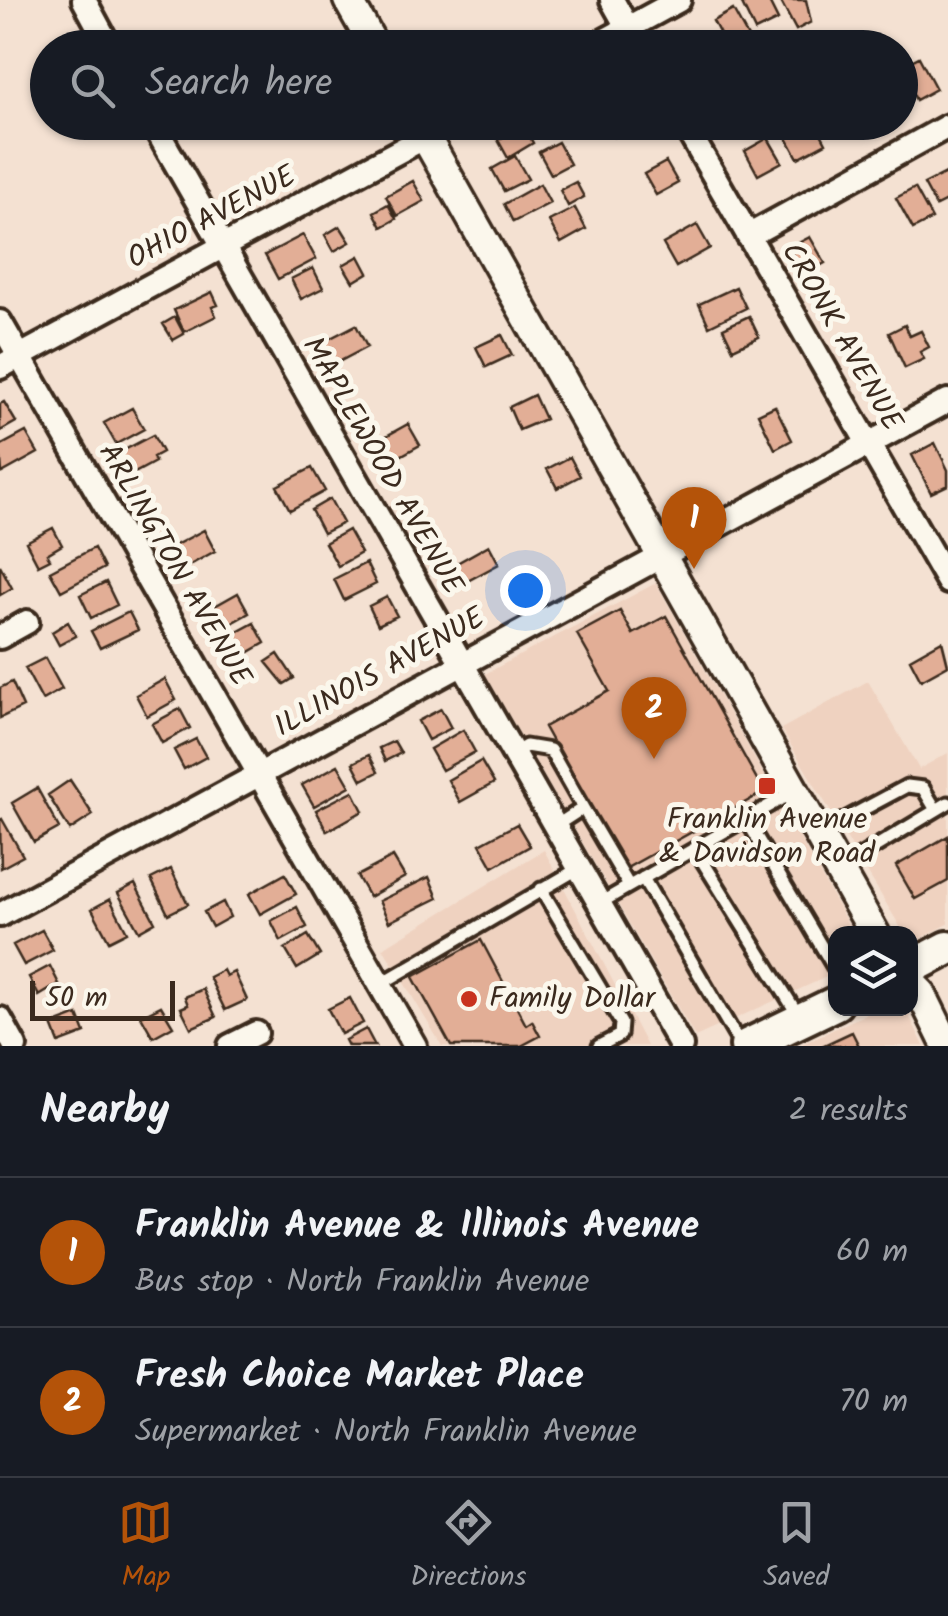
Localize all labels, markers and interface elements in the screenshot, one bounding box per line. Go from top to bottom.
search box [30,30,918,140]
text: Search here [145,55,332,115]
icon: search [65,58,120,113]
street label: OHIO AVENUE [119,153,307,283]
street label: CRONK AVENUE [767,233,915,442]
street label: MAPLEWOOD AVENUE [288,328,476,605]
street label: ARLINGTON AVENUE [85,434,264,697]
pin: 1 [662,486,726,569]
your location [500,565,551,616]
street label: ILLINOIS AVENUE [266,594,496,751]
pin: 2 [622,676,686,759]
marker: Franklin Avenue & Davidson Road [756,775,778,797]
place label: Franklin Avenue & Davidson Road [659,796,876,878]
map controls [828,926,918,1016]
button: layers [828,926,918,1016]
place label: Family Dollar [489,975,657,1023]
scale bar [30,976,175,1020]
text: 50 m [45,976,108,1021]
marker: Family Dollar [458,988,480,1010]
text: Nearby [40,1078,169,1145]
text: 2 results [789,1086,908,1137]
text: Franklin Avenue & Illinois Avenue [135,1197,699,1257]
text: 1 [68,1227,77,1278]
text: 60 m [836,1227,908,1278]
text: Bus stop · North Franklin Avenue [135,1257,589,1308]
text: Fresh Choice Market Place [135,1347,584,1407]
text: 2 [63,1377,82,1428]
text: 70 m [839,1377,908,1428]
text: Supermarket · North Franklin Avenue [135,1407,637,1458]
tab: Map [118,1495,173,1600]
tab: Directions [410,1495,526,1600]
tab: Saved [763,1495,830,1600]

